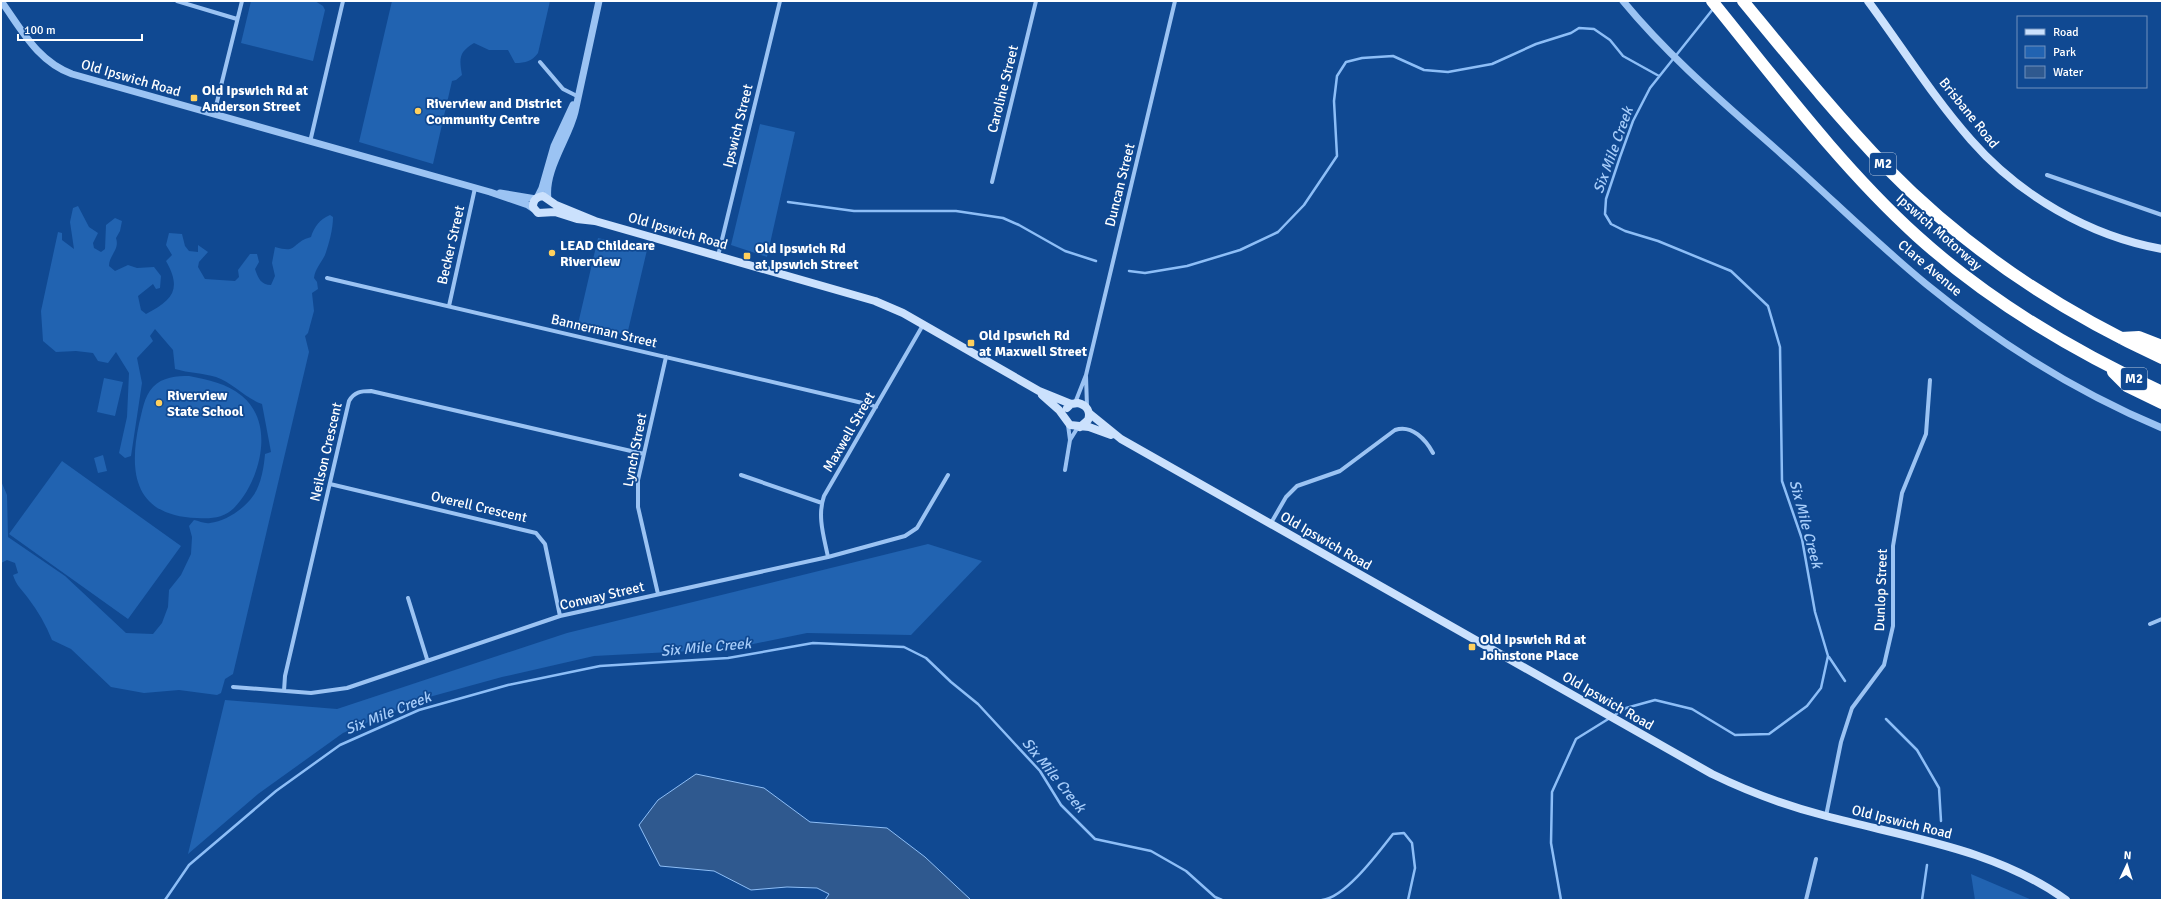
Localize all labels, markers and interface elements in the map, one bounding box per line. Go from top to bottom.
scale bar [18,16,142,42]
legend [2017,16,2147,88]
text: 100 m [24,23,56,38]
text: Road [2053,25,2079,40]
street label: Caroline Street [984,43,1022,135]
text: Park [2053,45,2076,60]
street label: Old Ipswich Road [79,56,183,100]
text: Water [2053,65,2084,80]
street label: Brisbane Road [1935,74,2003,152]
place label: Old Ipswich Rd at Anderson Street [202,82,309,115]
street label: Ipswich Street [719,82,757,170]
marker: Old Ipswich Rd at Anderson Street [189,93,199,103]
place label: Riverview and District Community Centre [426,95,562,128]
water label: Six Mile Creek [1589,103,1637,196]
marker: Riverview and District Community Centre [413,106,423,116]
street label: Duncan Street [1101,141,1139,228]
road number: M2 [1870,153,1896,175]
street label: Ipswich Motorway [1892,190,1986,274]
street label: Becker Street [434,204,468,286]
street label: Old Ipswich Road [626,209,730,253]
street label: Clare Avenue [1894,236,1966,300]
place label: LEAD Childcare Riverview [560,237,655,270]
place label: Old Ipswich Rd at Ipswich Street [755,240,859,273]
marker: LEAD Childcare Riverview [547,248,557,258]
marker: Old Ipswich Rd at Ipswich Street [742,251,752,261]
street label: Bannerman Street [549,311,659,352]
place label: Old Ipswich Rd at Maxwell Street [979,327,1088,360]
marker: Old Ipswich Rd at Maxwell Street [966,338,976,348]
road number: M2 [2121,368,2147,390]
place label: Riverview State School [167,387,244,420]
street label: Maxwell Street [819,389,879,475]
marker: Riverview State School [154,398,164,408]
street label: Neilson Crescent [306,401,346,503]
street label: Lynch Street [620,412,650,488]
water label: Six Mile Creek [1786,478,1827,572]
street label: Overell Crescent [429,488,529,526]
street label: Old Ipswich Road [1277,508,1375,574]
street label: Dunlop Street [1871,548,1891,632]
street label: Conway Street [558,578,646,614]
place label: Old Ipswich Rd at Johnstone Place [1480,631,1587,664]
water label: Six Mile Creek [660,634,753,660]
marker: Old Ipswich Rd at Johnstone Place [1467,642,1477,652]
street label: Old Ipswich Road [1559,668,1657,734]
water label: Six Mile Creek [343,687,435,738]
water label: Six Mile Creek [1018,734,1090,817]
street label: Old Ipswich Road [1850,801,1954,843]
north arrow [2107,845,2147,885]
text: N [2123,849,2132,862]

